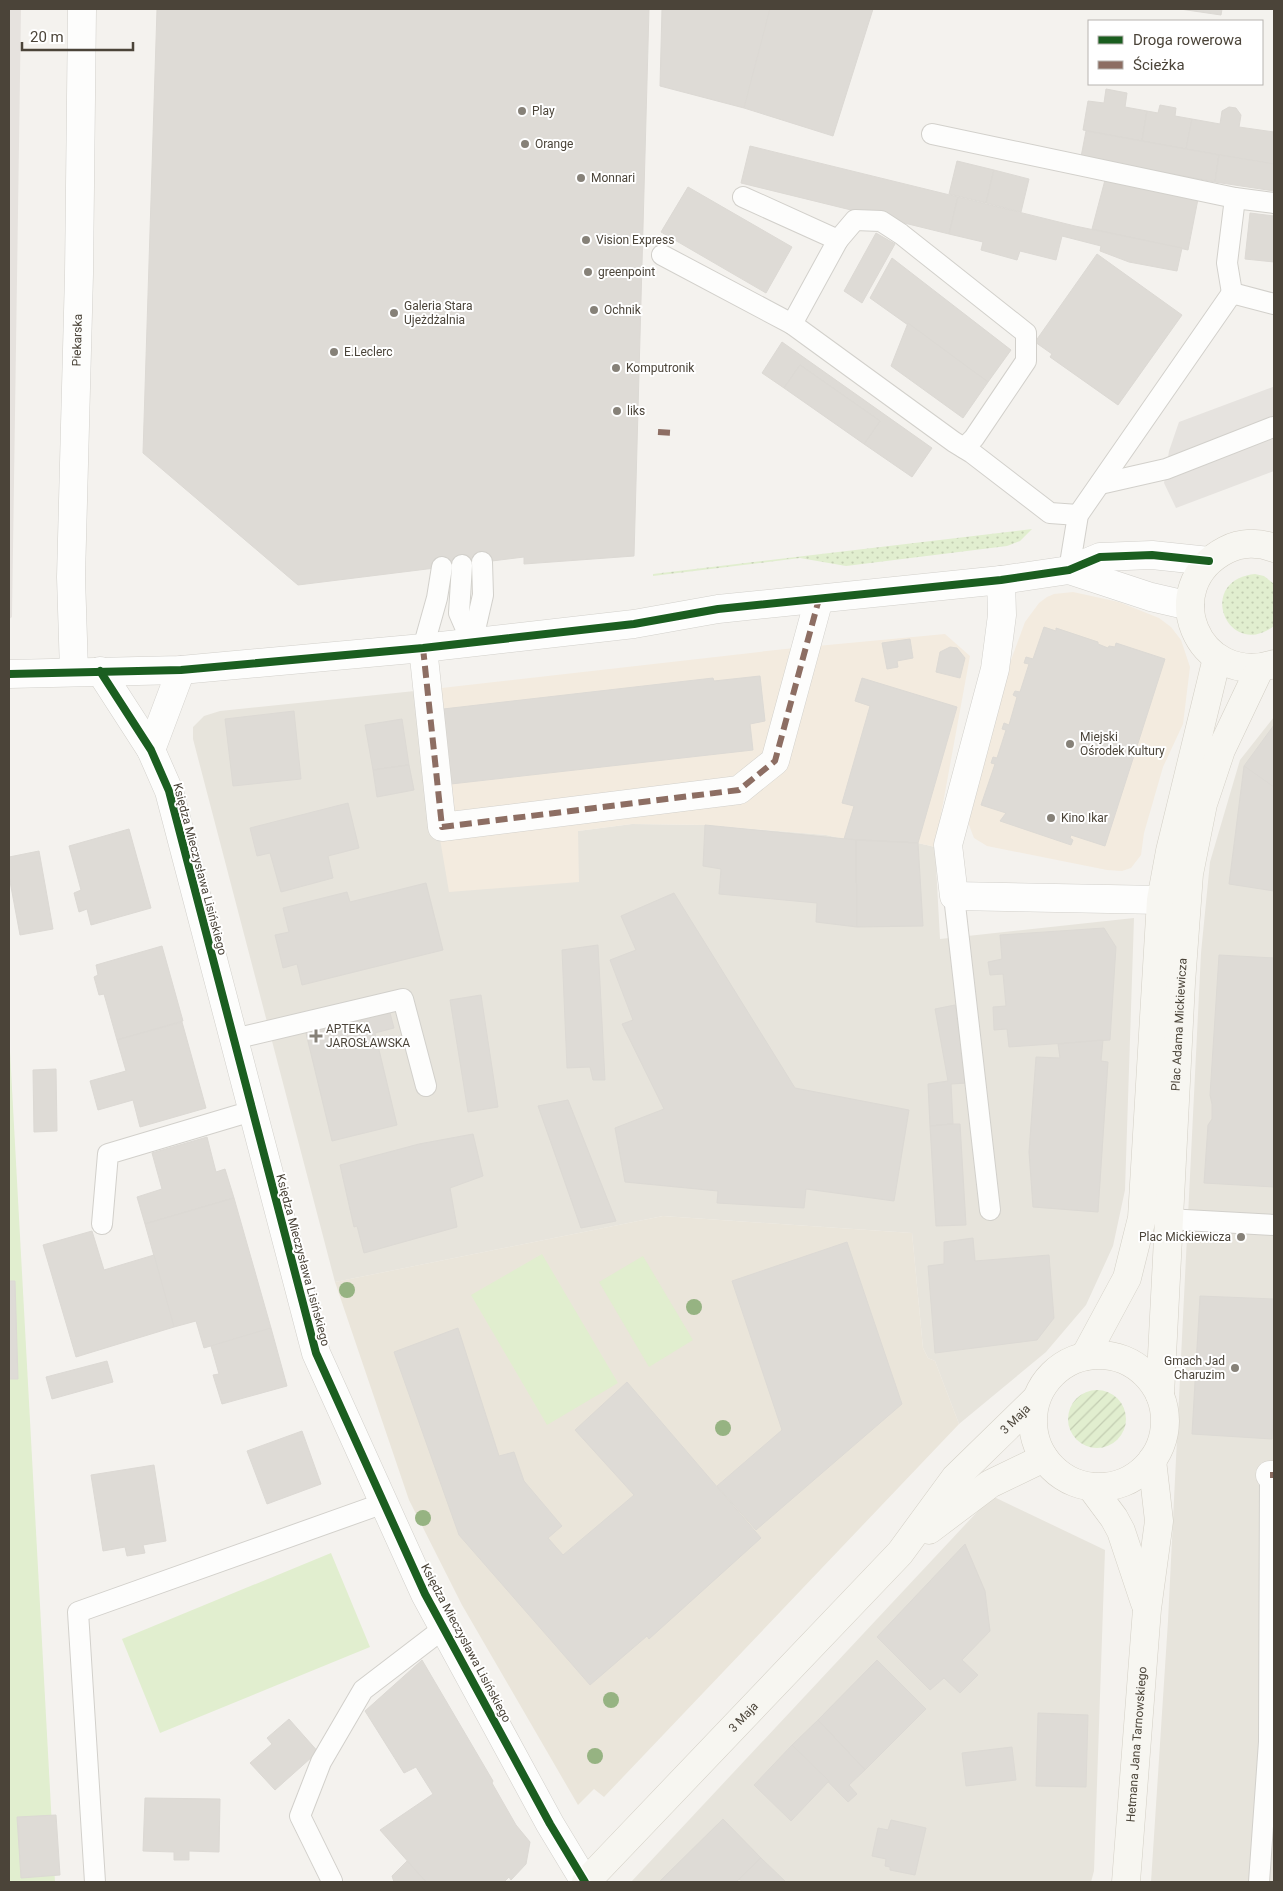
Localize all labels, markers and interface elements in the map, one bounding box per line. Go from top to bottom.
scale bar [22,20,134,52]
legend [1088,20,1263,85]
text: 20 m [30,28,64,46]
text: Droga rowerowa [1133,31,1242,49]
text: Ścieżka [1133,56,1185,74]
place label: Play [532,104,555,118]
marker: Play [516,105,528,117]
place label: Orange [535,137,573,151]
marker: Orange [519,138,531,150]
place label: Monnari [591,171,635,185]
marker: Monnari [575,172,587,184]
place label: Vision Express [596,233,674,247]
marker: Vision Express [580,234,592,246]
place label: greenpoint [598,265,655,279]
marker: greenpoint [582,266,594,278]
place label: Galeria Stara Ujeżdżalnia [404,299,472,327]
place label: Ochnik [604,303,642,317]
marker: Ochnik [588,304,600,316]
marker: Galeria Stara Ujeżdżalnia [388,307,400,319]
street label: Piekarska [70,314,85,367]
place label: E.Leclerc [344,345,393,359]
marker: E.Leclerc [328,346,340,358]
place label: Komputronik [626,361,695,375]
marker: Komputronik [610,362,622,374]
place label: liks [627,404,645,418]
marker: liks [611,405,623,417]
place label: Miejski Ośrodek Kultury [1080,730,1165,758]
marker: Miejski Ośrodek Kultury [1064,738,1076,750]
street label: Księdza Mieczysława Lisińskiego [170,781,230,957]
place label: Kino Ikar [1061,811,1108,825]
marker: Kino Ikar [1045,812,1057,824]
street label: Plac Adama Mickiewicza [1169,957,1190,1091]
place label: APTEKA JAROSŁAWSKA [326,1022,410,1050]
marker: APTEKA JAROSŁAWSKA [310,1030,322,1042]
street label: Księdza Mieczysława Lisińskiego [273,1172,333,1348]
place label: Plac Mickiewicza [1139,1230,1231,1244]
marker: Plac Mickiewicza [1235,1231,1247,1243]
place label: Gmach Jad Charuzim [1164,1354,1225,1382]
marker: Gmach Jad Charuzim [1229,1362,1241,1374]
street label: 3 Maja [997,1402,1033,1437]
street label: Księdza Mieczysława Lisińskiego [418,1561,514,1725]
street label: Hetmana Jana Tarnowskiego [1124,1666,1150,1823]
street label: 3 Maja [726,1699,761,1735]

